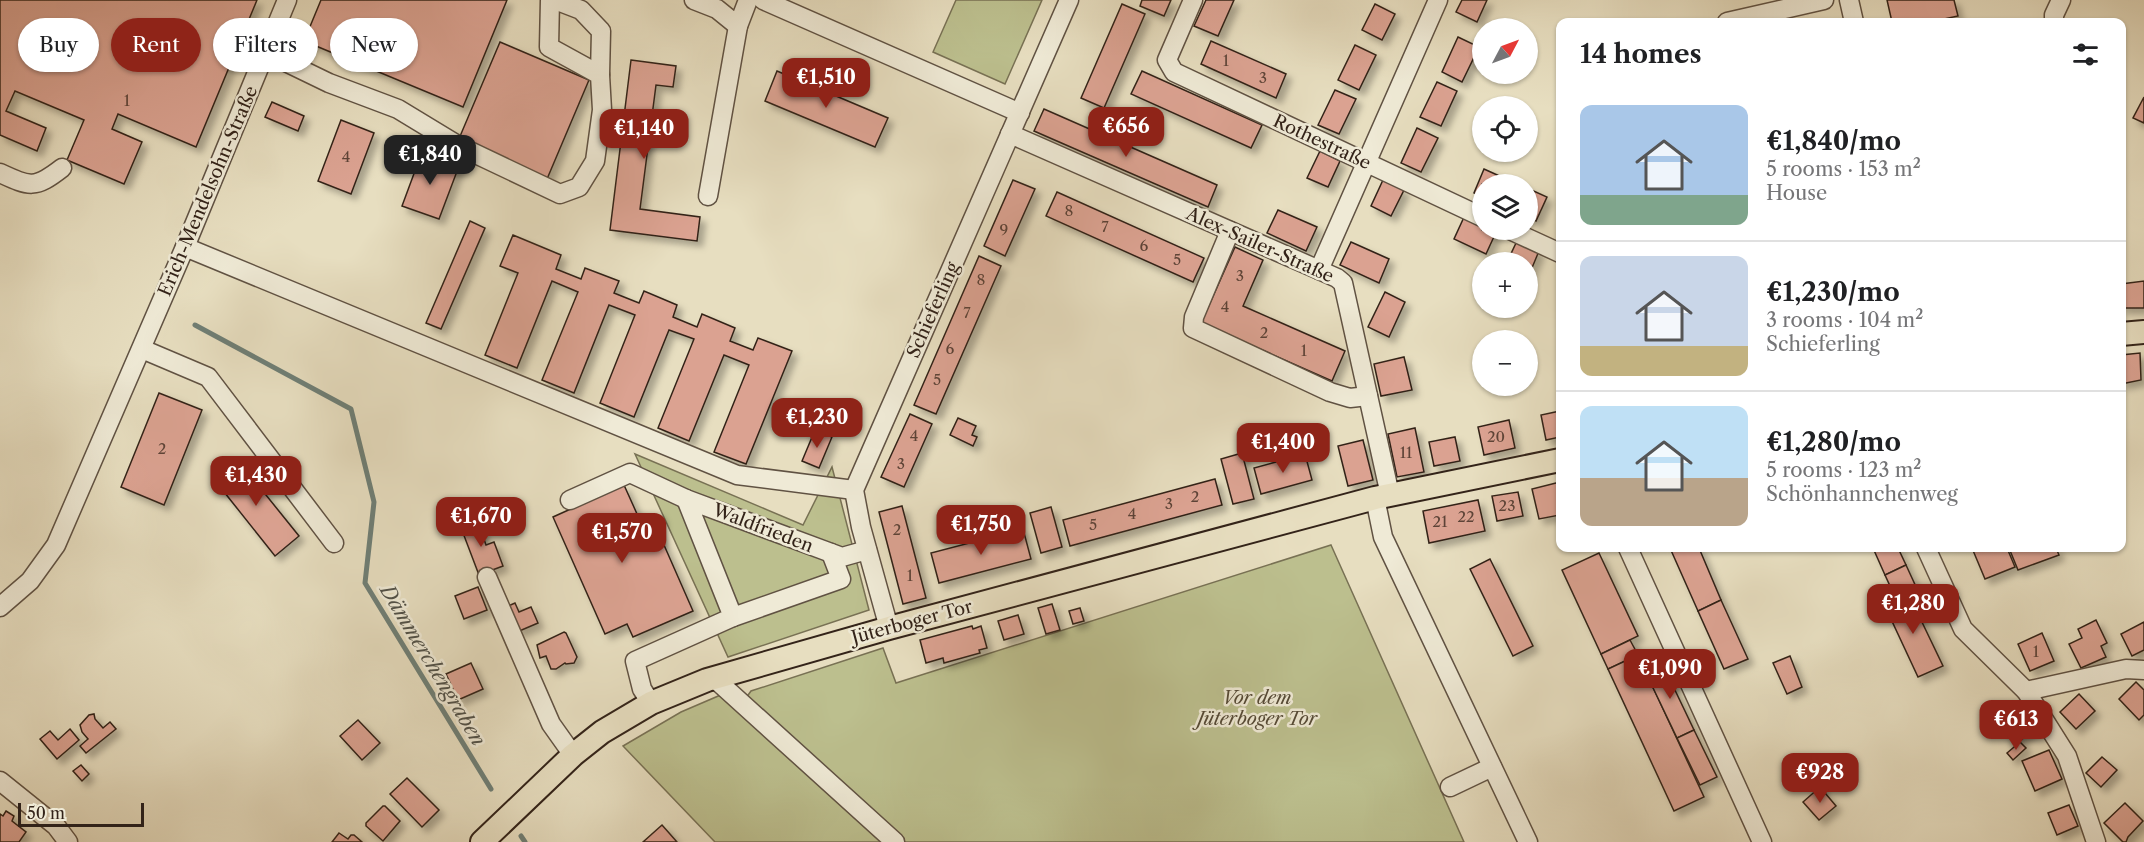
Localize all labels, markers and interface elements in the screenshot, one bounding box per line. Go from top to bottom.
chip: Buy [18,18,99,72]
chip: Rent [111,18,201,72]
chip: Filters [213,18,318,72]
chip: New [330,18,418,72]
north arrow [1472,18,1538,84]
map controls [1472,18,1538,396]
text: 14 homes [1580,38,1702,70]
icon: filters [2069,38,2102,71]
house number: 1 [1223,51,1230,70]
pin: €1,510 [777,58,875,109]
text: €1,510 [796,65,856,89]
house number: 3 [1259,68,1267,87]
street label: Erich-Mendelsohn-Straße [154,83,262,299]
house number: 1 [124,91,131,110]
button: locate [1472,96,1538,162]
pin: €656 [1090,107,1162,158]
pin: €1,140 [595,109,693,160]
street label: Rothestraße [1270,110,1374,174]
text: €656 [1102,114,1150,138]
text: €1,140 [614,116,674,140]
text: €1,840/mo [1766,125,1901,157]
icon: home [1628,129,1700,201]
pin: €1,840 [381,135,479,186]
text: €1,840 [398,142,462,166]
house number: 4 [342,147,350,166]
text: 5 rooms · 153 m² [1766,157,1921,181]
button: layers [1472,174,1538,240]
text: House [1766,181,1827,205]
house number: 8 [1065,201,1074,220]
street label: Alex-Sailer-Straße [1182,202,1337,287]
house number: 7 [1101,217,1109,236]
house number: 9 [1000,220,1008,239]
house number: 6 [1140,236,1149,255]
house number: 5 [1173,250,1181,269]
button: + [1472,252,1538,318]
street label: Schieferling [902,258,964,361]
house number: 3 [1236,266,1244,285]
house number: 8 [977,270,986,289]
text: €1,230/mo [1766,276,1900,308]
icon: home [1628,280,1700,352]
house number: 4 [1221,297,1229,316]
house number: 7 [963,303,971,322]
text: 3 rooms · 104 m² [1766,308,1923,332]
house number: 2 [1260,323,1268,342]
button: − [1472,330,1538,396]
text: Schieferling [1766,332,1880,356]
house number: 6 [946,339,955,358]
house number: 1 [1301,341,1308,360]
house number: 5 [933,370,941,389]
pin: €1,230 [768,398,866,449]
text: €1,230 [785,405,849,429]
pin: €1,400 [1234,423,1332,474]
house number: 4 [910,426,918,445]
text: €1,280/mo [1766,426,1901,458]
house number: 20 [1487,427,1505,446]
text: €1,400 [1251,430,1315,454]
icon: home [1628,430,1700,502]
house number: 2 [158,439,166,458]
house number: 11 [1400,443,1413,462]
house number: 3 [897,454,905,473]
pin: €1,430 [207,456,305,507]
text: 5 rooms · 123 m² [1766,458,1922,482]
text: €1,430 [224,463,288,487]
text: Schönhannchenweg [1766,482,1958,506]
house number: 2 [1191,487,1199,506]
house number: 3 [1165,494,1173,513]
house number: 23 [1499,496,1515,515]
pin: €1,670 [432,497,530,548]
street label: Waldfrieden [709,498,816,557]
text: €1,670 [450,504,512,528]
house number: 4 [1128,504,1136,523]
pin: €1,750 [932,505,1030,556]
house number: 22 [1457,507,1475,526]
text: €1,750 [951,512,1012,536]
house number: 21 [1433,512,1448,531]
pin: €1,570 [573,513,671,564]
house number: 5 [1089,515,1097,534]
text: €1,570 [591,520,653,544]
house number: 2 [893,520,901,539]
house number: 1 [907,566,914,585]
water label: Dämmerchengraben [374,578,491,750]
pin: €1,280 [1864,584,1962,635]
text: €1,280 [1881,591,1945,615]
street label: Jüterboger Tor [846,595,975,649]
house number: 1 [2033,642,2040,661]
pin: €1,090 [1621,649,1719,700]
text: €1,090 [1638,656,1702,680]
park label: Vor dem Jüterboger Tor [1192,687,1319,730]
pin: €613 [1980,700,2052,751]
text: €613 [1994,707,2038,731]
pin: €928 [1784,753,1856,804]
text: €928 [1796,760,1844,784]
scale bar [18,800,144,828]
text: 50 m [27,803,65,823]

